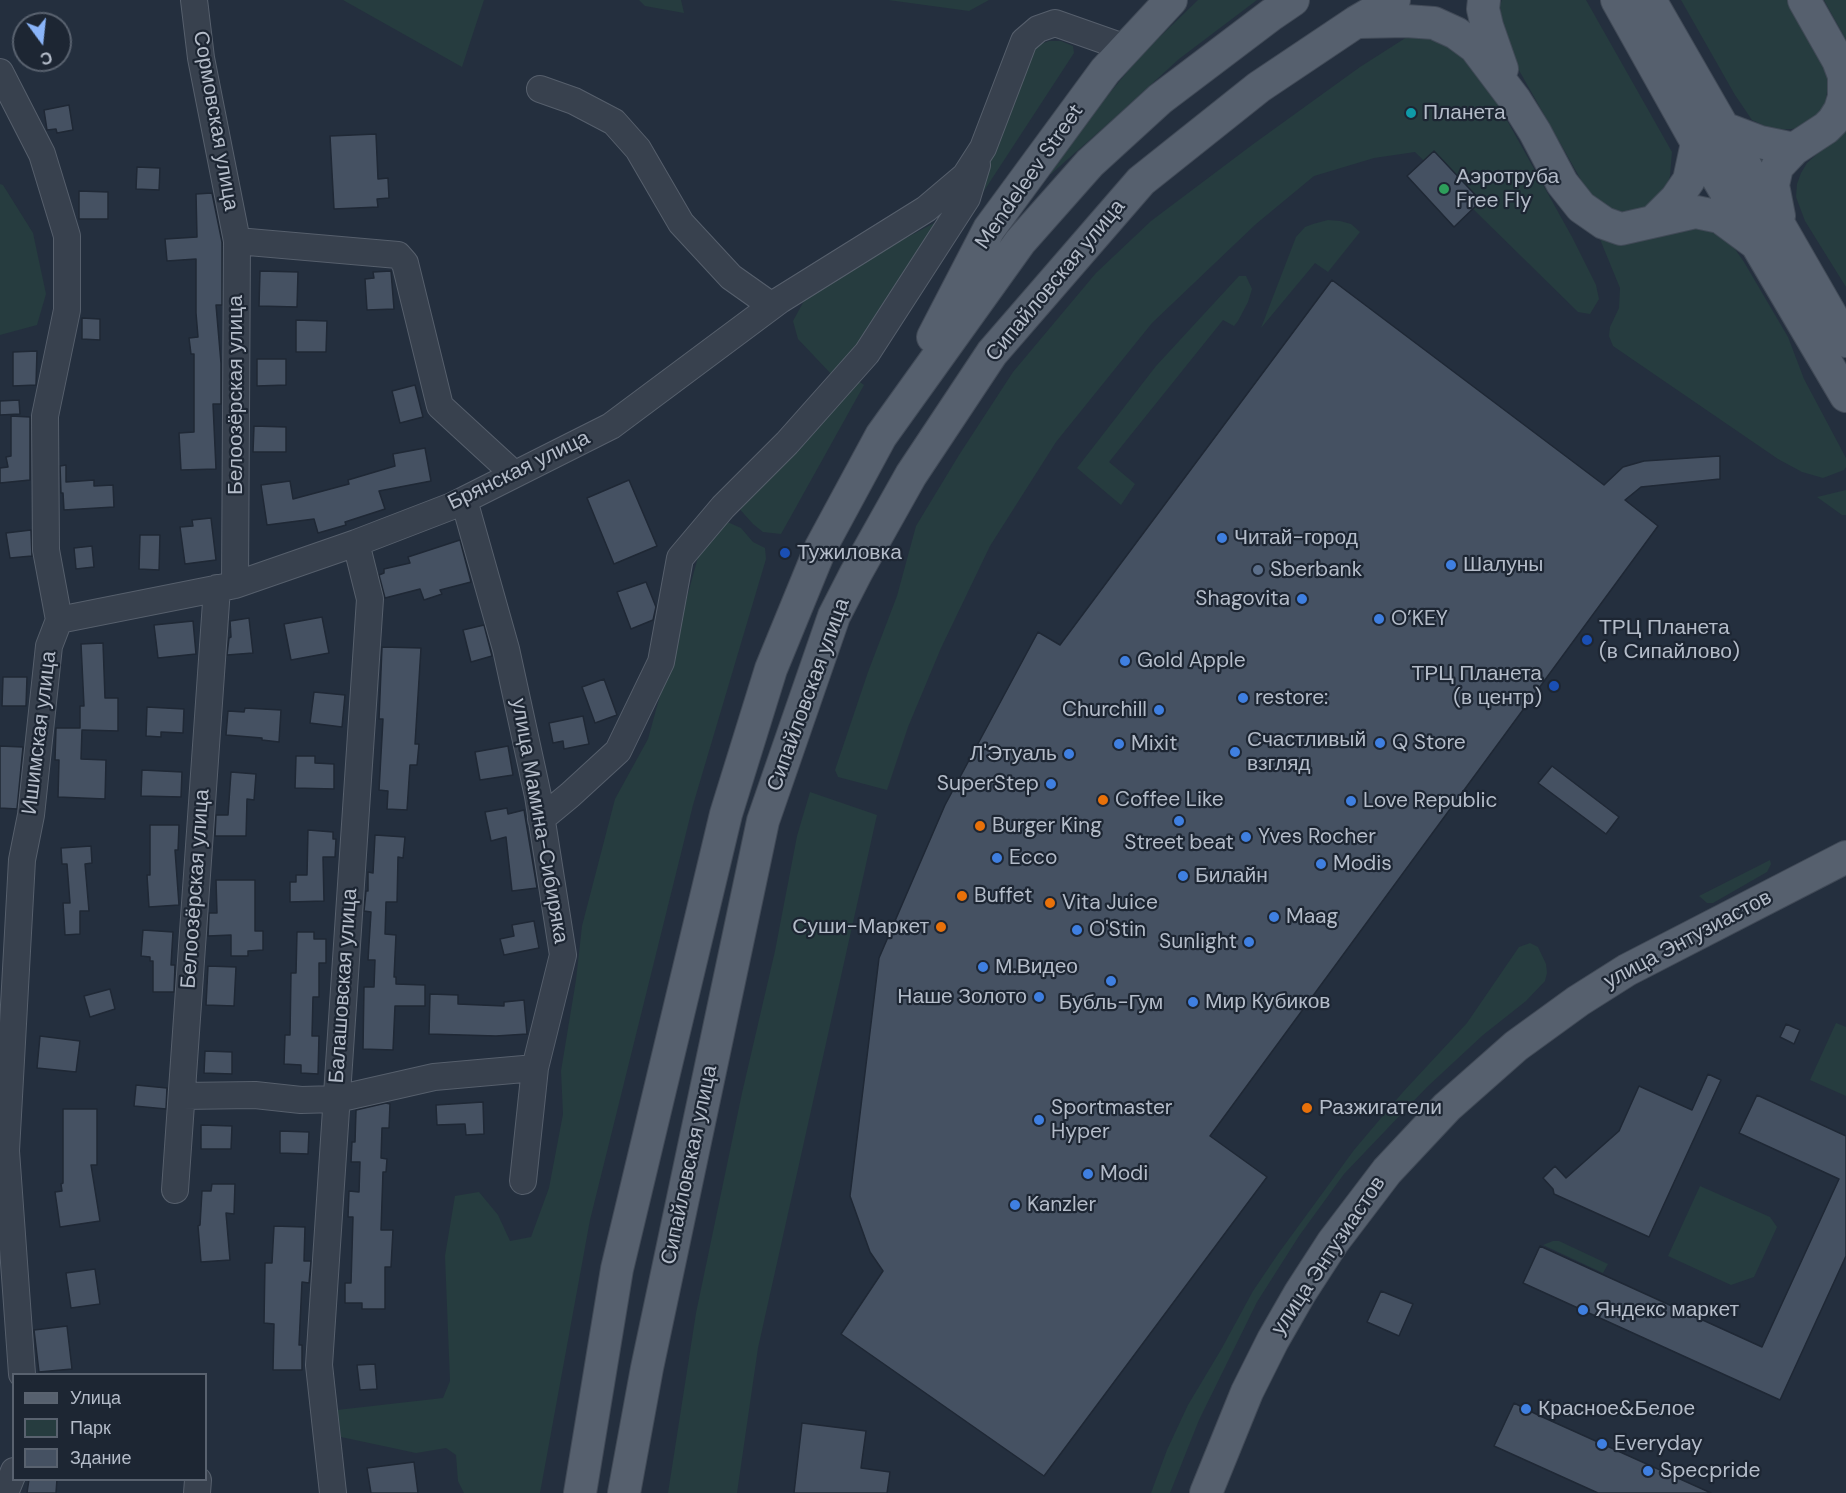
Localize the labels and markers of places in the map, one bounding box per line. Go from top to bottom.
place label: Планета [1423,100,1506,126]
marker: Планета [1404,106,1418,120]
place label: Аэротруба Free Fly [1456,164,1559,214]
marker: Аэротруба Free Fly [1437,182,1451,196]
place label: Читай-город [1234,525,1358,551]
marker: Читай-город [1215,531,1229,545]
place label: Тужиловка [797,540,902,566]
marker: Тужиловка [778,546,792,560]
place label: Шалуны [1463,552,1543,578]
place label: Sberbank [1270,557,1362,583]
marker: Шалуны [1444,558,1458,572]
marker: Sberbank [1251,563,1265,577]
place label: Shagovita [1195,586,1290,612]
marker: Shagovita [1295,592,1309,606]
place label: O’KEY [1391,606,1448,632]
marker: O’KEY [1372,612,1386,626]
place label: ТРЦ Планета (в Сипайлово) [1599,615,1740,665]
marker: ТРЦ Планета (в Сипайлово) [1580,633,1594,647]
place label: Gold Apple [1137,648,1246,674]
marker: Gold Apple [1118,654,1132,668]
place label: ТРЦ Планета (в центр) [1411,661,1542,711]
marker: ТРЦ Планета (в центр) [1547,679,1561,693]
place label: restore: [1255,685,1328,711]
marker: restore: [1236,691,1250,705]
place label: Churchill [1062,697,1147,723]
marker: Churchill [1152,703,1166,717]
place label: Счастливый взгляд [1247,727,1366,777]
place label: Q Store [1392,730,1466,756]
place label: Mixit [1131,731,1177,757]
marker: Q Store [1373,736,1387,750]
marker: Mixit [1112,737,1126,751]
place label: Л'Этуаль [970,741,1057,767]
marker: Счастливый взгляд [1228,745,1242,759]
marker: Л'Этуаль [1062,747,1076,761]
place label: SuperStep [937,771,1039,797]
marker: SuperStep [1044,777,1058,791]
place label: Coffee Like [1115,787,1224,813]
place label: Love Republic [1363,788,1497,814]
marker: Coffee Like [1096,793,1110,807]
marker: Love Republic [1344,794,1358,808]
place label: Burger King [992,813,1102,839]
marker: Street beat [1172,814,1186,828]
marker: Burger King [973,819,987,833]
place label: Yves Rocher [1258,824,1376,850]
place label: Street beat [1124,830,1234,856]
marker: Yves Rocher [1239,830,1253,844]
place label: Ecco [1009,845,1057,871]
marker: Ecco [990,851,1004,865]
place label: Modis [1333,851,1392,877]
marker: Modis [1314,857,1328,871]
place label: Билайн [1195,863,1268,889]
marker: Билайн [1176,869,1190,883]
place label: Buffet [974,883,1032,909]
marker: Buffet [955,889,969,903]
place label: Vita Juice [1062,890,1158,916]
marker: Vita Juice [1043,896,1057,910]
place label: Maag [1286,904,1338,930]
marker: Maag [1267,910,1281,924]
place label: Суши-Маркет [792,914,929,940]
place label: O'Stin [1089,917,1146,943]
marker: Суши-Маркет [934,920,948,934]
marker: O'Stin [1070,923,1084,937]
place label: Sunlight [1159,929,1237,955]
marker: Sunlight [1242,935,1256,949]
place label: М.Видео [995,954,1078,980]
marker: М.Видео [976,960,990,974]
marker: Бубль-Гум [1104,974,1118,988]
place label: Наше Золото [897,984,1027,1010]
place label: Мир Кубиков [1205,989,1330,1015]
marker: Наше Золото [1032,990,1046,1004]
place label: Бубль-Гум [1059,990,1163,1016]
marker: Мир Кубиков [1186,995,1200,1009]
place label: Sportmaster Hyper [1051,1095,1173,1145]
place label: Разжигатели [1319,1095,1442,1121]
marker: Разжигатели [1300,1101,1314,1115]
marker: Sportmaster Hyper [1032,1113,1046,1127]
place label: Modi [1100,1161,1148,1187]
marker: Modi [1081,1167,1095,1181]
place label: Kanzler [1027,1192,1096,1218]
marker: Kanzler [1008,1198,1022,1212]
place label: Яндекс маркет [1595,1297,1739,1323]
marker: Яндекс маркет [1576,1303,1590,1317]
place label: Красное&Белое [1538,1396,1695,1422]
marker: Красное&Белое [1519,1402,1533,1416]
place label: Everyday [1614,1431,1703,1457]
marker: Everyday [1595,1437,1609,1451]
place label: Specpride [1660,1458,1760,1484]
marker: Specpride [1641,1464,1655,1478]

